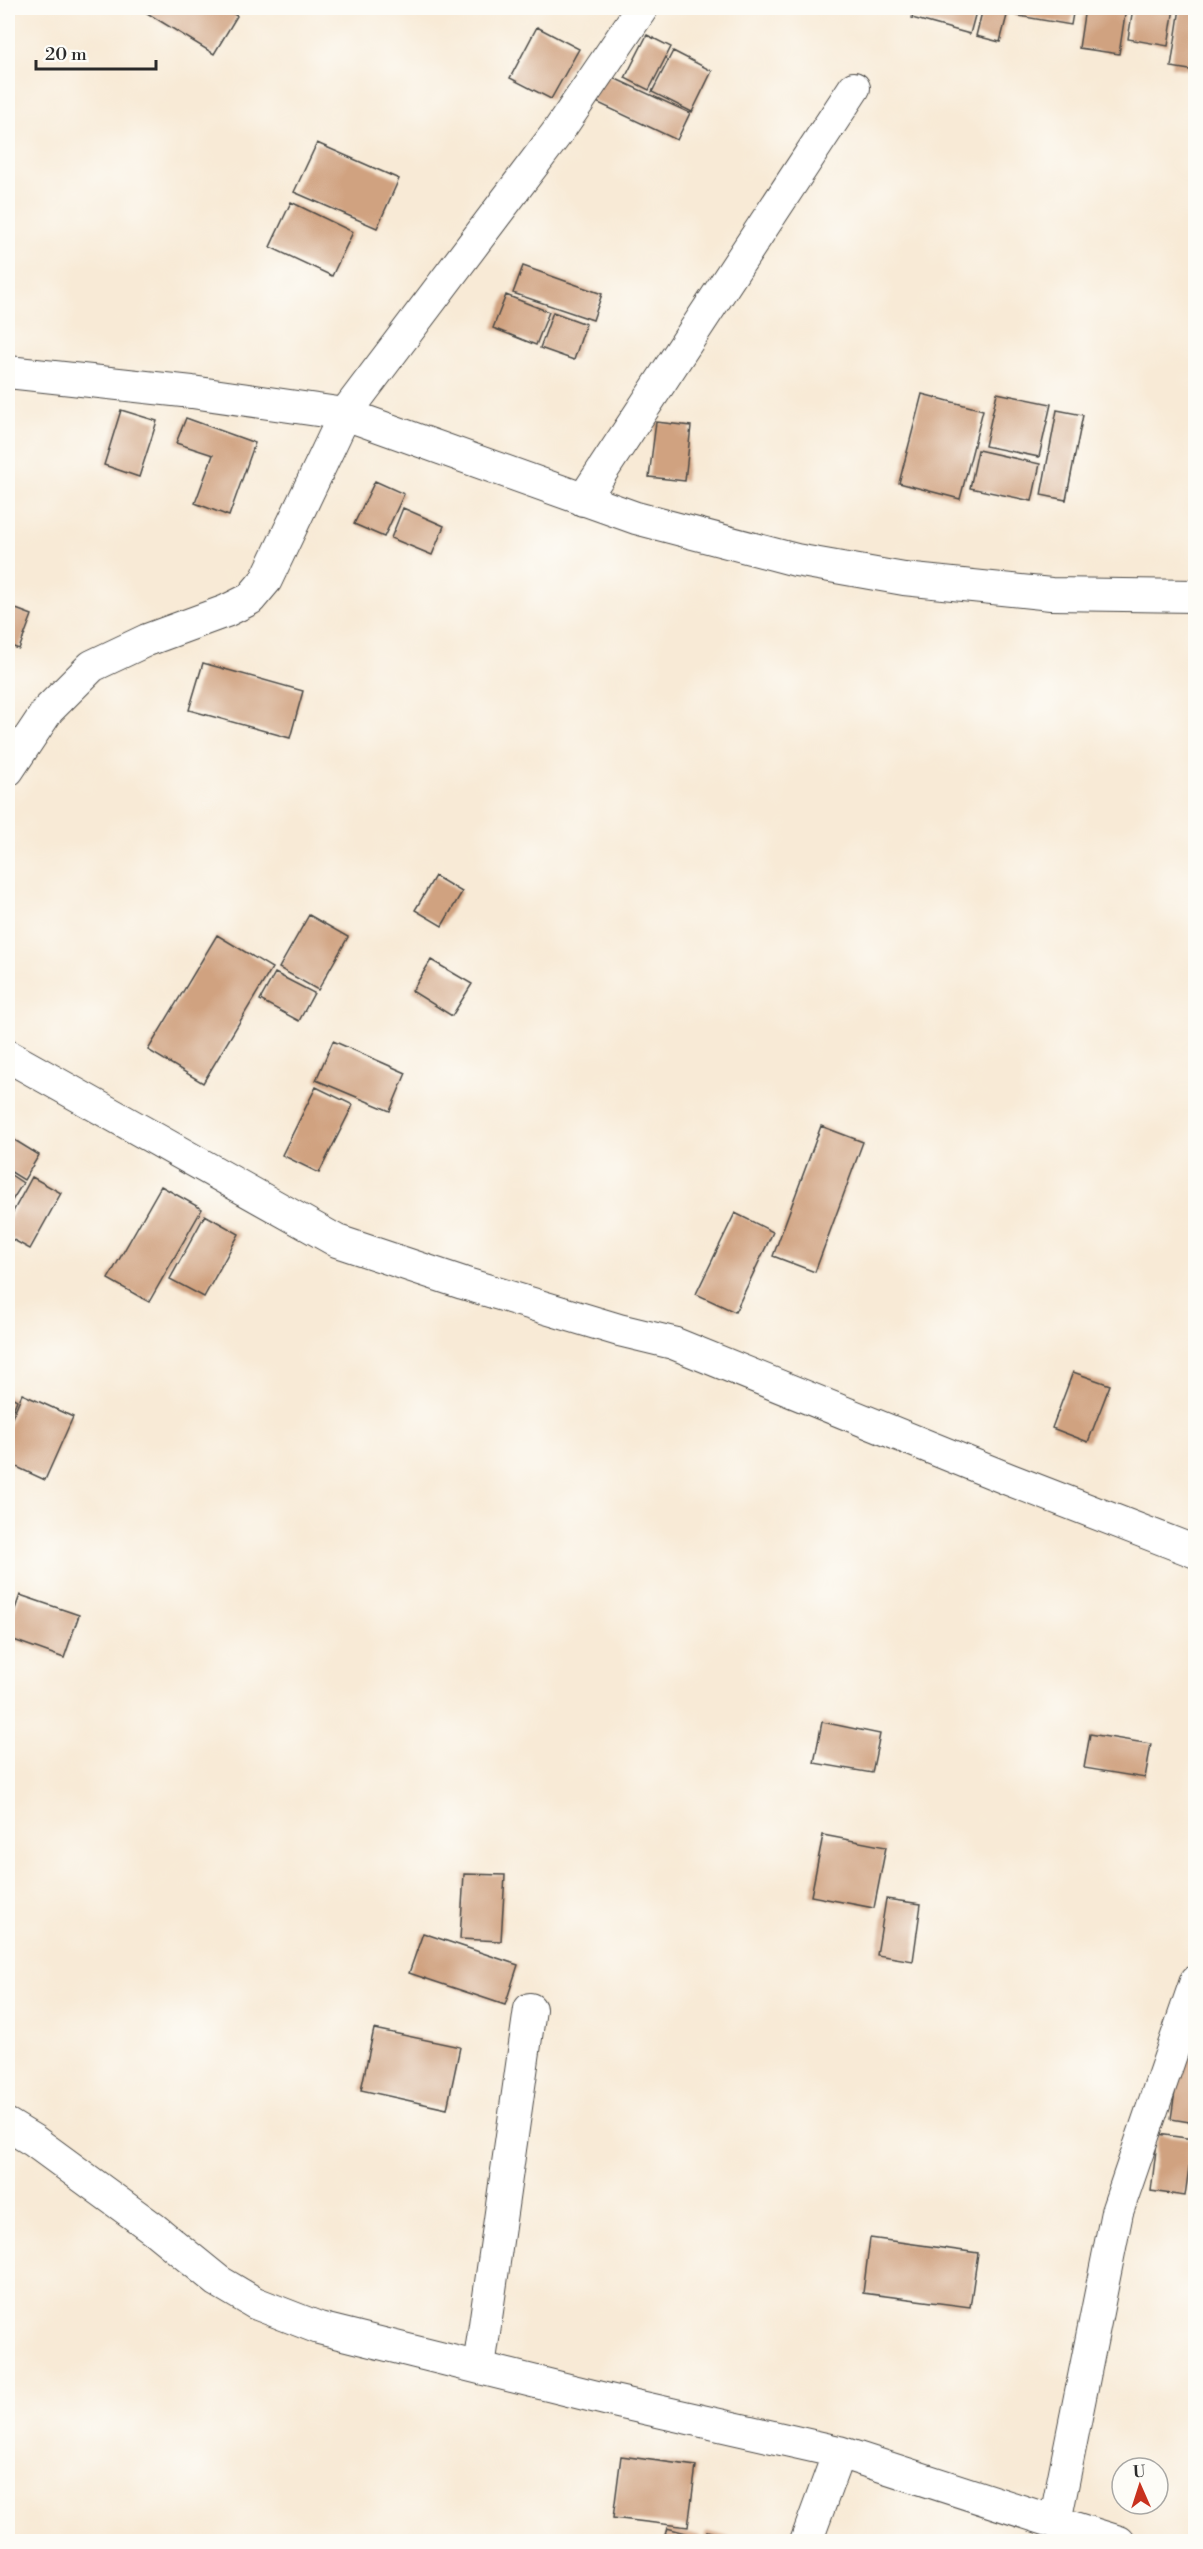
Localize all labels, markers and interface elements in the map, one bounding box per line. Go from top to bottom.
scale bar [36,33,156,71]
text: 20 m [45,43,87,66]
north arrow [1110,2456,1170,2516]
text: U [1133,2462,1147,2482]

